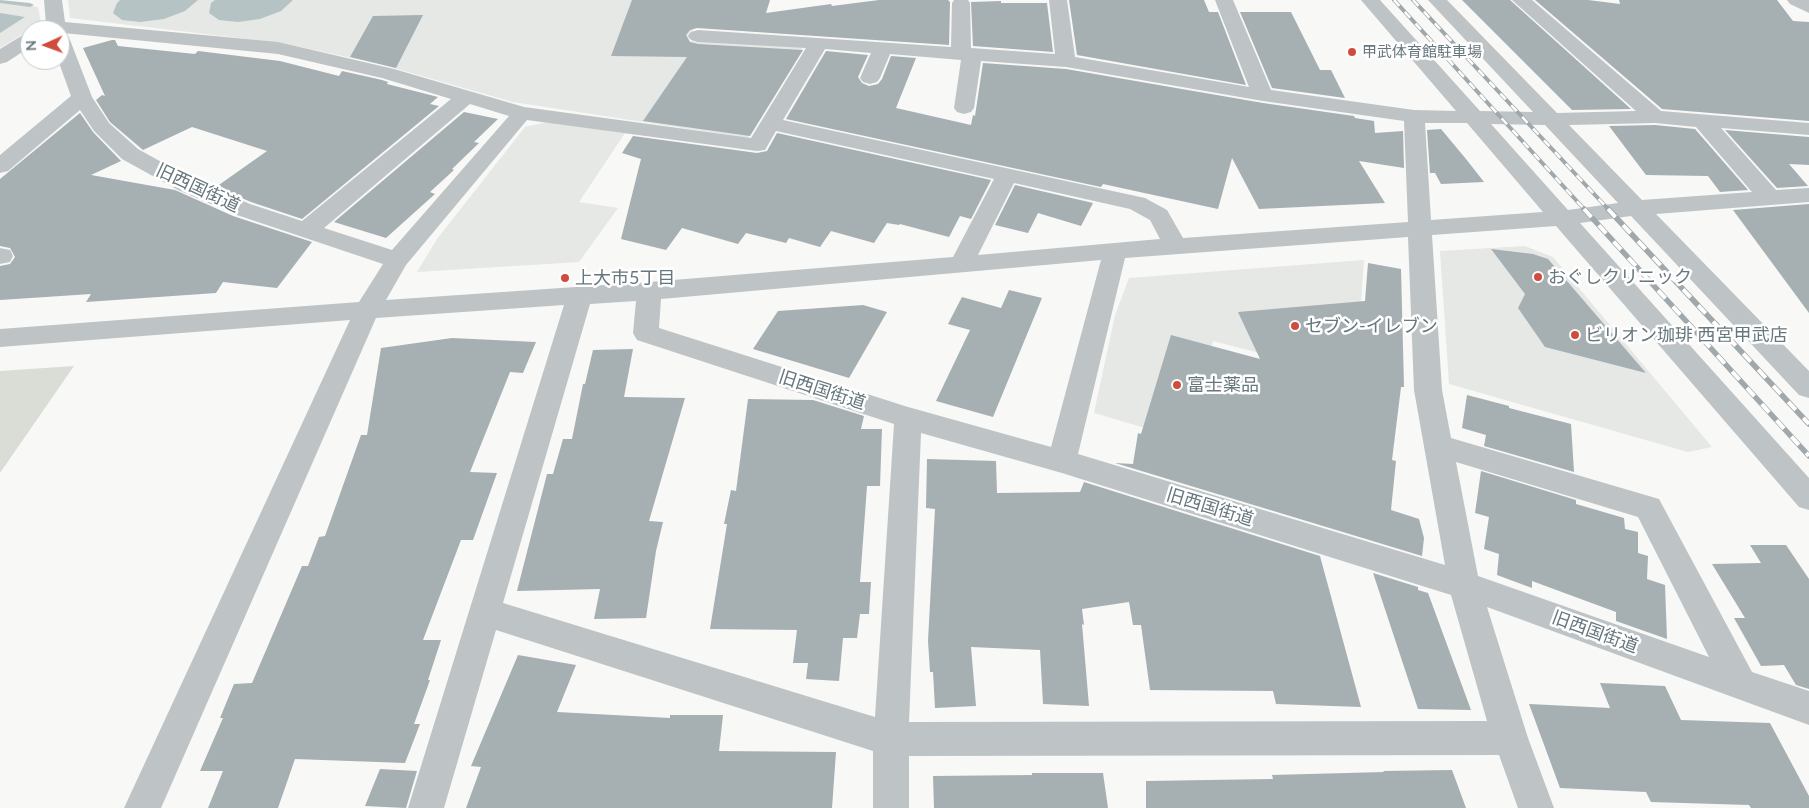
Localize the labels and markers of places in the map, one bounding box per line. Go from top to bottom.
place label: 甲武体育館駐車場 [1362,43,1482,61]
marker: 甲武体育館駐車場 [1346,46,1358,58]
place label: おぐしクリニック [1548,266,1692,288]
place label: 上大市5丁目 [575,267,675,289]
marker: おぐしクリニック [1532,271,1544,283]
marker: 上大市5丁目 [559,272,571,284]
place label: セブン-イレブン [1305,315,1438,337]
marker: セブン-イレブン [1289,320,1301,332]
place label: ビリオン珈琲 西宮甲武店 [1585,324,1788,346]
marker: ビリオン珈琲 西宮甲武店 [1569,329,1581,341]
place label: 富士薬品 [1187,374,1259,396]
marker: 富士薬品 [1171,379,1183,391]

